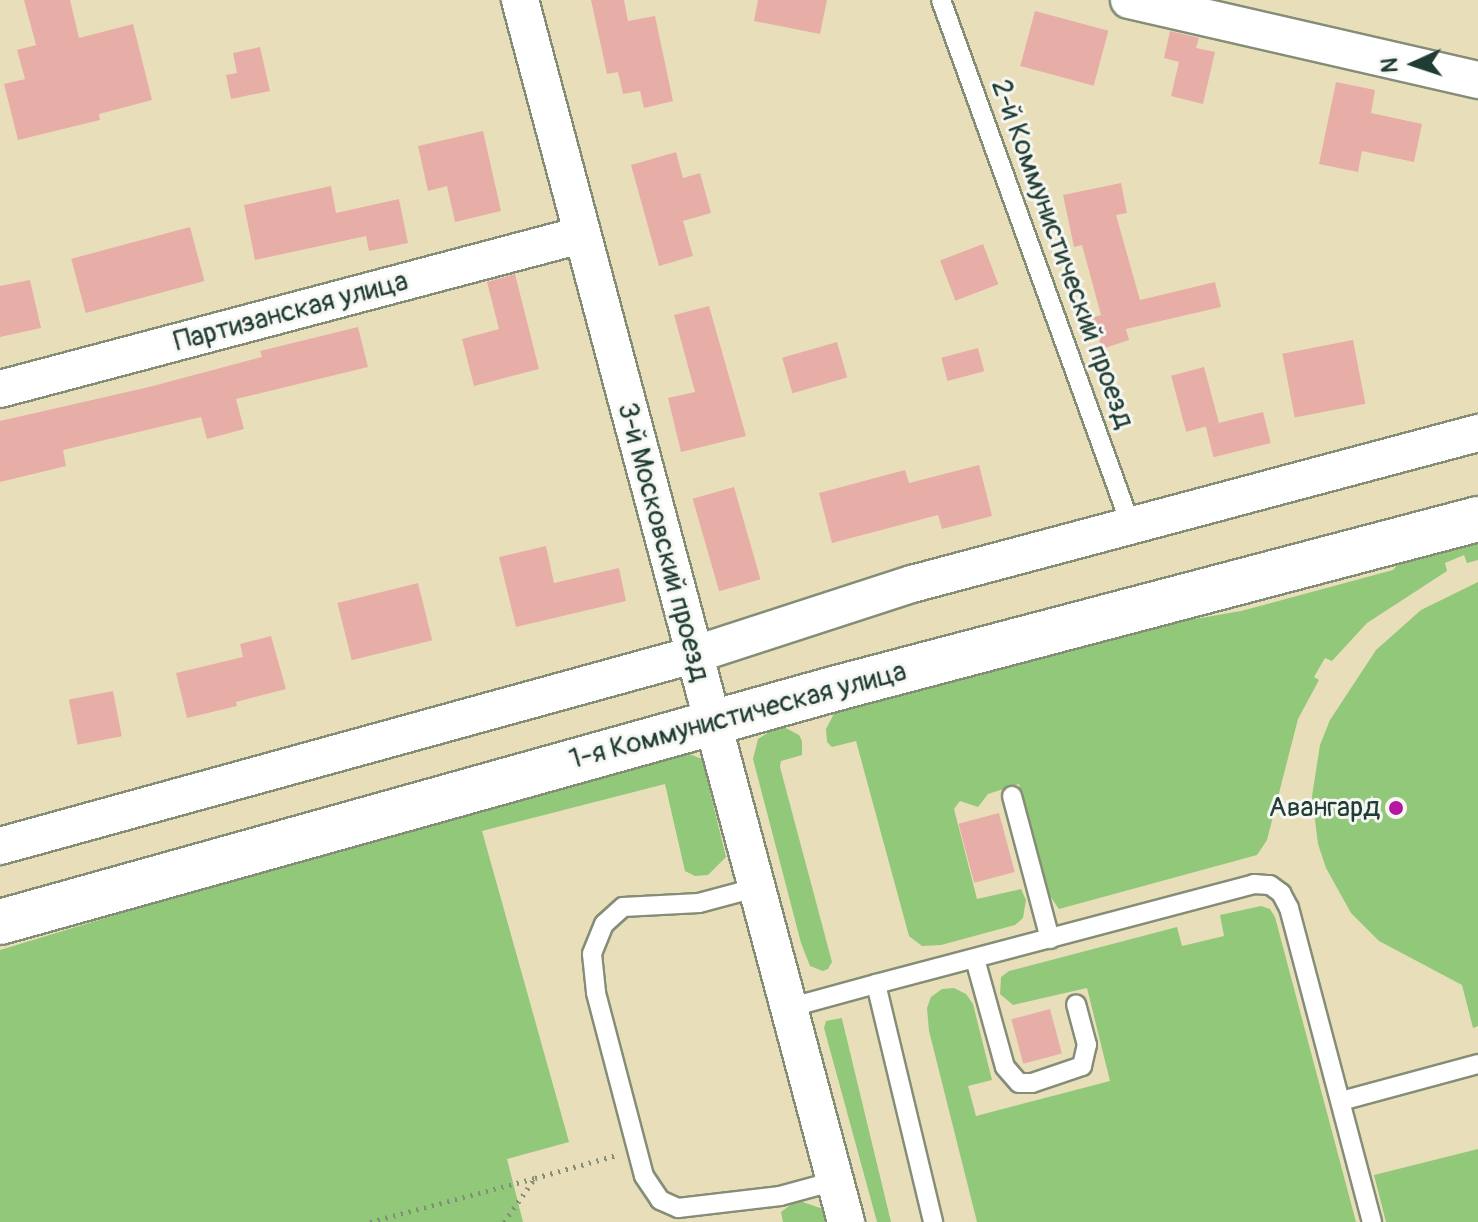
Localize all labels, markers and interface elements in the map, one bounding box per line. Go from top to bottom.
north arrow [1374,24,1454,104]
text: N [1376,57,1404,73]
street label: 2-й Коммунистический проезд [983,75,1141,433]
street label: Партизанская улица [170,265,412,359]
street label: 3-й Московский проезд [610,399,716,685]
street label: 1-я Коммунистическая улица [566,655,910,777]
place label: Авангард [1268,791,1380,825]
marker: Авангард [1387,799,1405,817]

